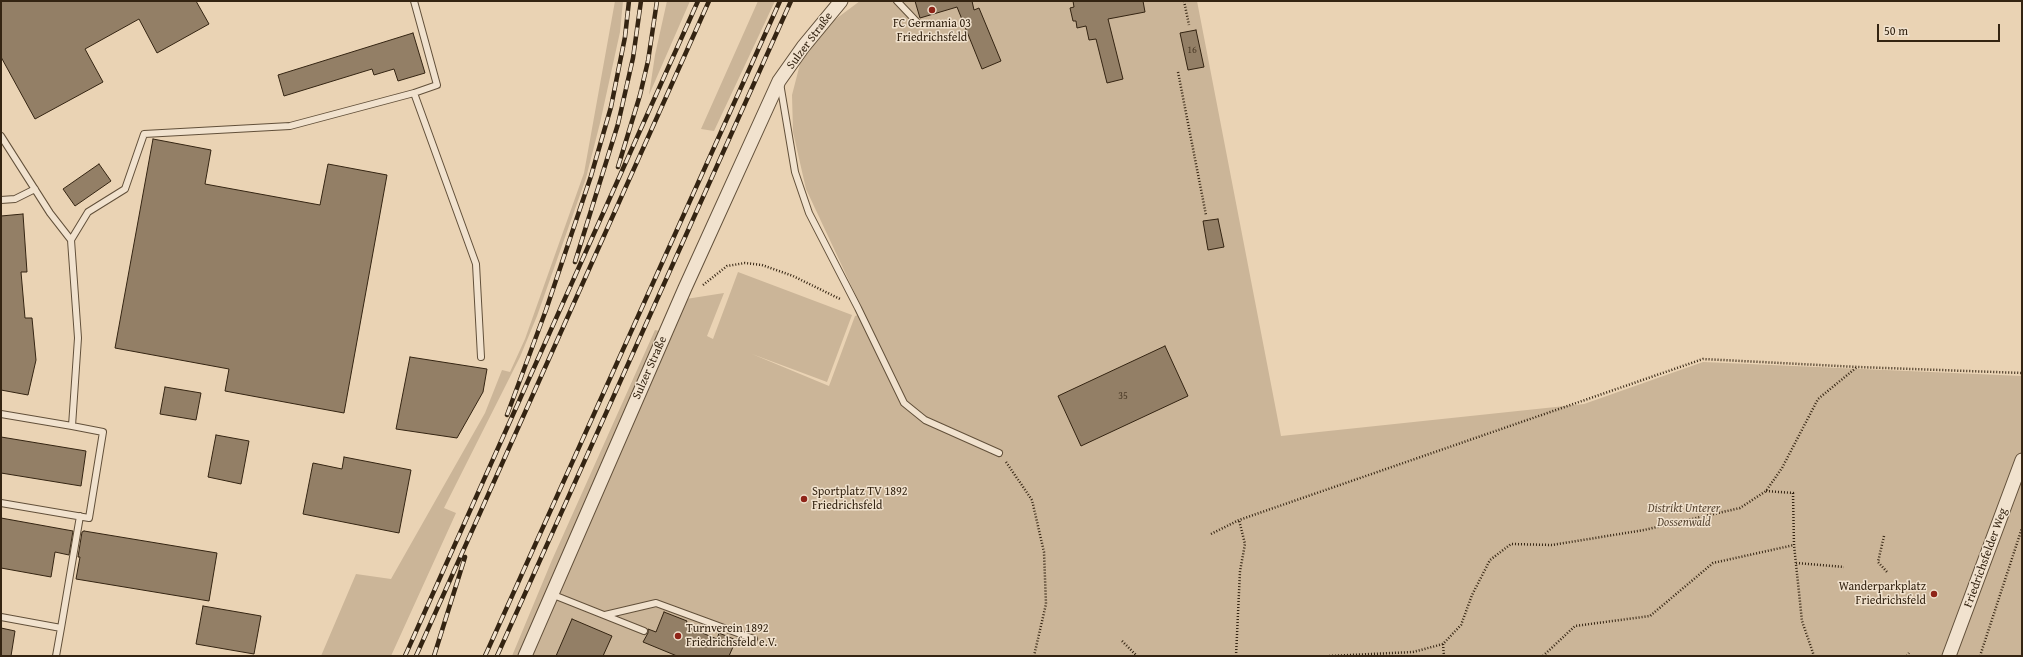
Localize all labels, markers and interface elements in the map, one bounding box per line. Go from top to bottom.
marker: FC Germania 03 Friedrichsfeld [927,5,937,15]
street label: Sulzer Straße [784,10,836,72]
scale bar [1879,16,2002,42]
place label: FC Germania 03 Friedrichsfeld [893,17,971,45]
text: 50 m [1884,22,1908,39]
house number: 16 [1187,44,1197,56]
street label: Sulzer Straße [630,334,670,402]
house number: 35 [1118,390,1128,402]
place label: Sportplatz TV 1892 Friedrichsfeld [812,485,908,513]
marker: Sportplatz TV 1892 Friedrichsfeld [799,494,809,504]
park label: Distrikt Unterer Dossenwald [1648,502,1720,530]
street label: Friedrichsfelder Weg [1961,506,2011,610]
place label: Wanderparkplatz Friedrichsfeld [1839,580,1926,608]
marker: Wanderparkplatz Friedrichsfeld [1929,589,1939,599]
place label: Turnverein 1892 Friedrichsfeld e.V. [686,622,777,650]
marker: Turnverein 1892 Friedrichsfeld e.V. [673,631,683,641]

